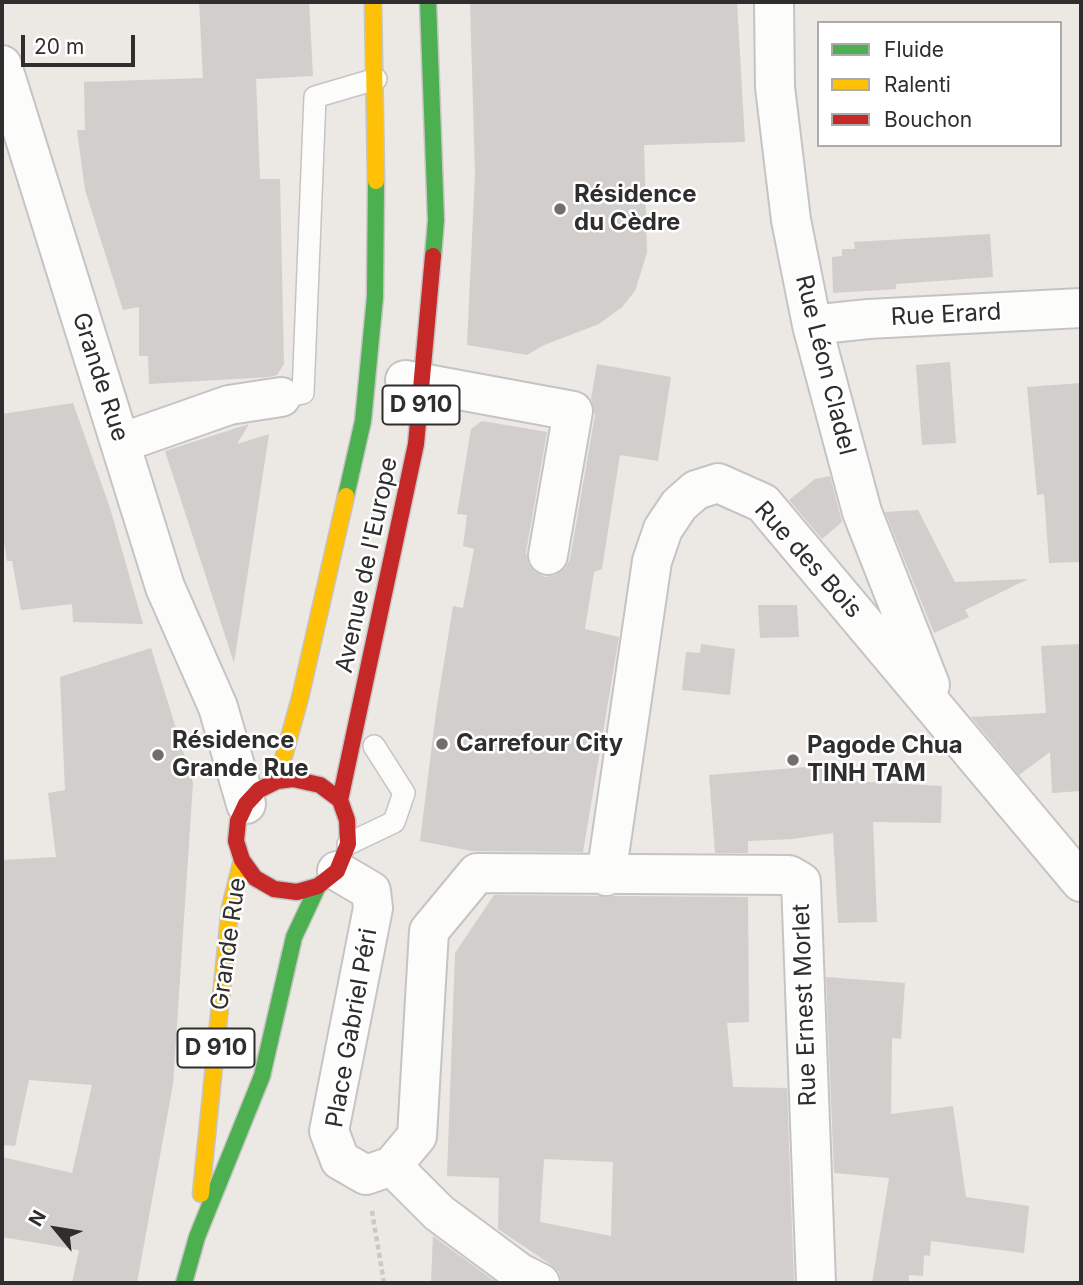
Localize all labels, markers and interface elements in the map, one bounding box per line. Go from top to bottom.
scale bar [24,21,138,65]
legend [817,21,1062,147]
text: 20 m [34,34,84,59]
text: Fluide [884,37,944,62]
text: Ralenti [884,72,951,97]
text: Bouchon [884,107,972,132]
place label: Résidence du Cèdre [574,181,696,237]
marker: Résidence du Cèdre [552,201,568,217]
street label: Rue Léon Cladel [789,272,861,458]
street label: Rue Erard [890,298,1002,332]
street label: Grande Rue [66,309,134,445]
road number: D 910 [382,386,460,424]
street label: Avenue de l'Europe [330,454,404,676]
street label: Rue des Bois [748,496,868,624]
place label: Résidence Grande Rue [172,727,308,783]
place label: Carrefour City [456,730,623,758]
place label: Pagode Chua TINH TAM [807,732,963,788]
marker: Carrefour City [434,736,450,752]
marker: Résidence Grande Rue [150,747,166,763]
marker: Pagode Chua TINH TAM [785,752,801,768]
street label: Grande Rue [205,876,253,1012]
street label: Rue Ernest Morlet [787,903,823,1107]
street label: Place Gabriel Péri [320,926,384,1130]
road number: D 910 [178,1028,255,1068]
north arrow [21,1194,91,1264]
text: N [24,1206,51,1230]

